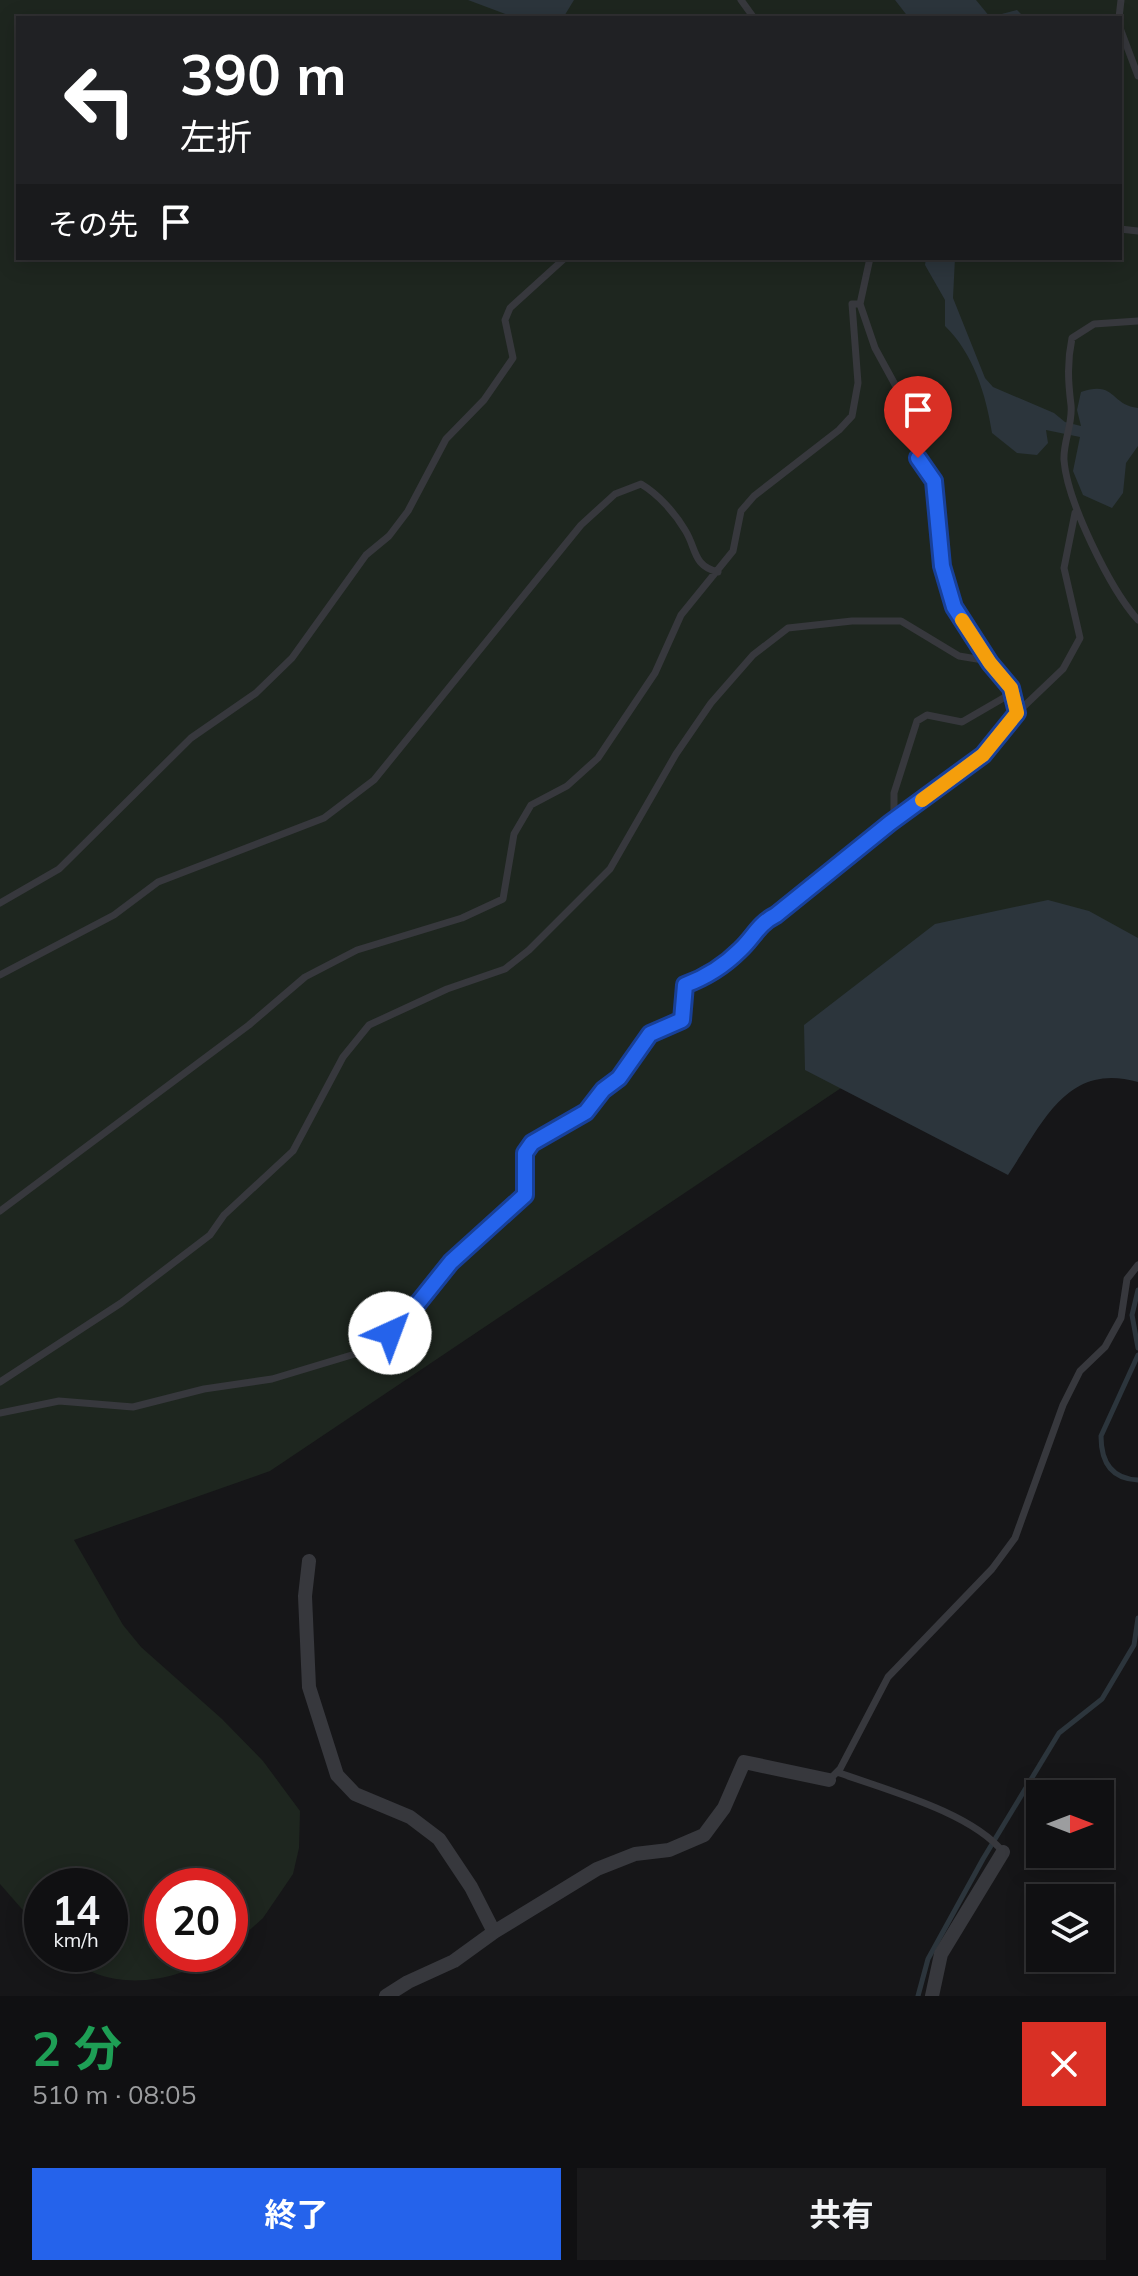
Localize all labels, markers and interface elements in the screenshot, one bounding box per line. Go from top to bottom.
text: 390 m [180,39,347,109]
icon: left [48,48,152,152]
text: 左折 [180,114,252,159]
icon: arrive [154,200,198,244]
text: その先 [48,205,138,243]
pin [884,376,952,458]
icon: arrive [896,388,940,432]
position arrow [348,1291,432,1375]
north arrow [1026,1780,1114,1868]
map controls [1026,1780,1114,1972]
speed limit sign: 20 [144,1868,248,1972]
button: layers [1026,1884,1114,1972]
text: 14 [52,1885,100,1935]
text: km/h [53,1927,99,1952]
text: 2 分 [32,2018,122,2078]
button: close [1022,2022,1106,2106]
text: 510 m · 08:05 [32,2078,196,2111]
button: 終了 [32,2168,561,2260]
button: 共有 [577,2168,1106,2260]

